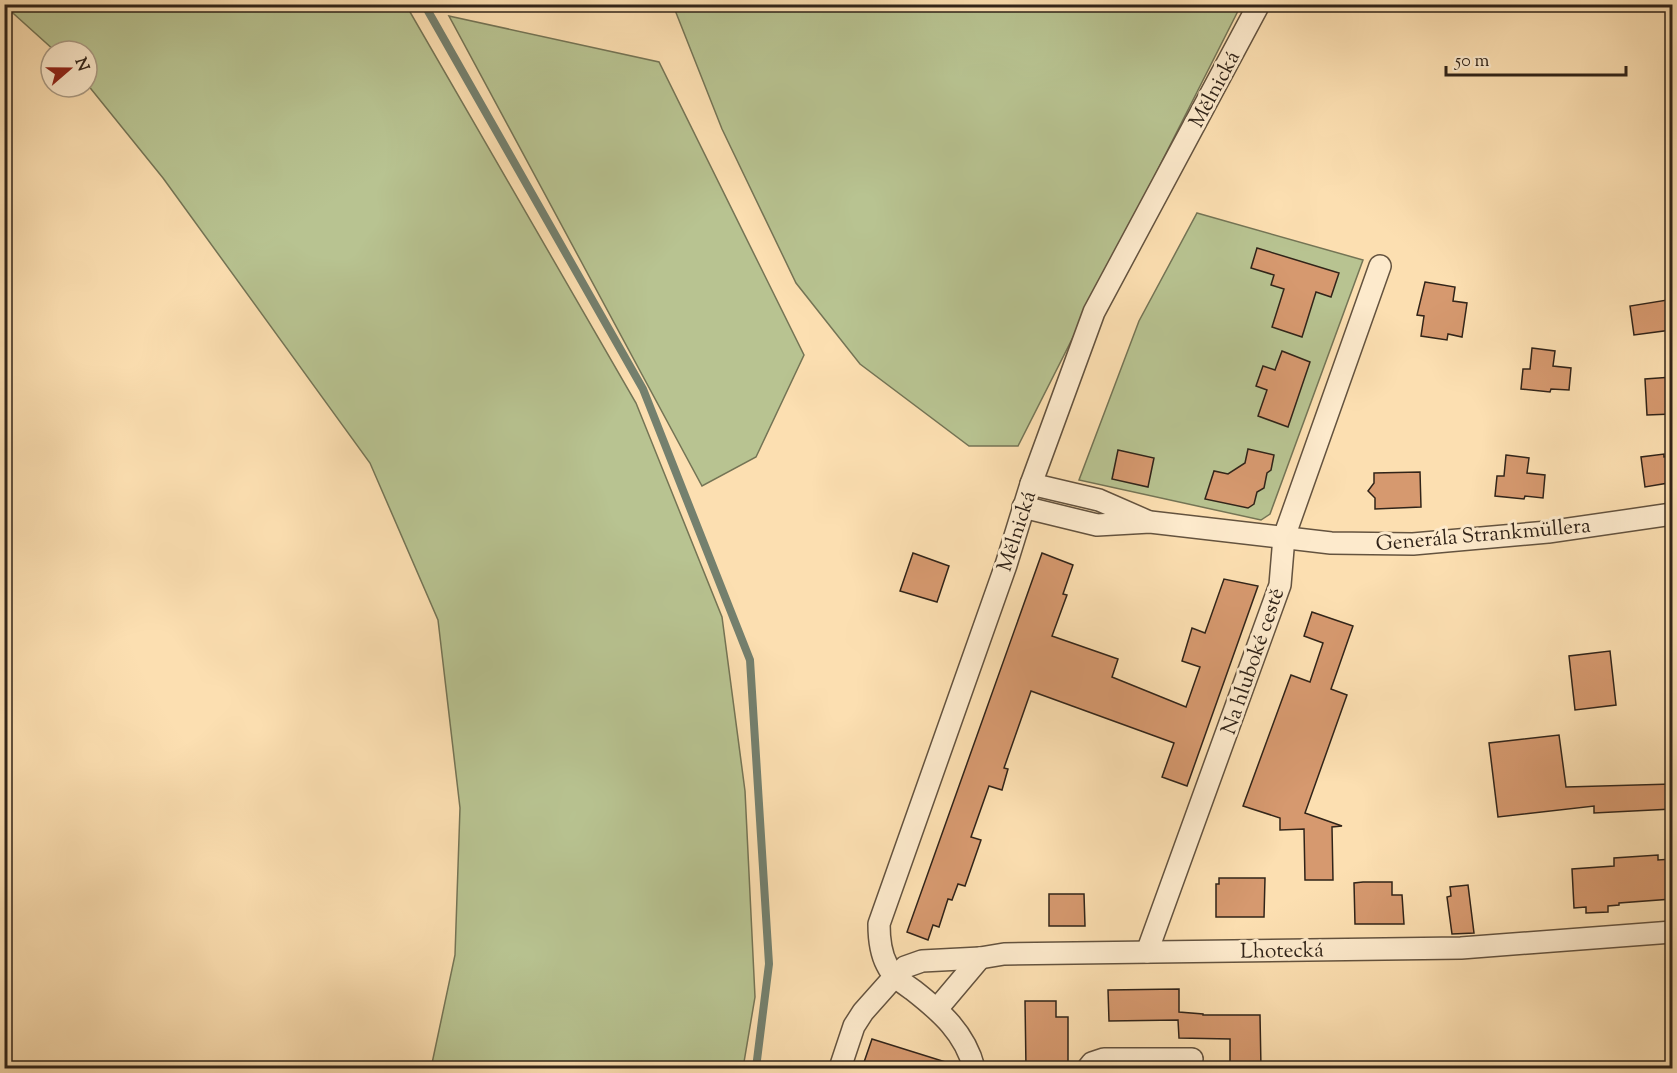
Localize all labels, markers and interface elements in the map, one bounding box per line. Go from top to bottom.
north arrow [39,39,99,99]
scale bar [1446,39,1626,77]
street label: Mělnická [1183,46,1249,134]
text: 50 m [1454,49,1490,75]
text: N [68,55,94,75]
street label: Mělnická [991,487,1045,576]
street label: Generála Strankmüllera [1374,512,1592,560]
street label: Na hluboké cestě [1215,584,1293,739]
street label: Lhotecká [1240,936,1324,968]

